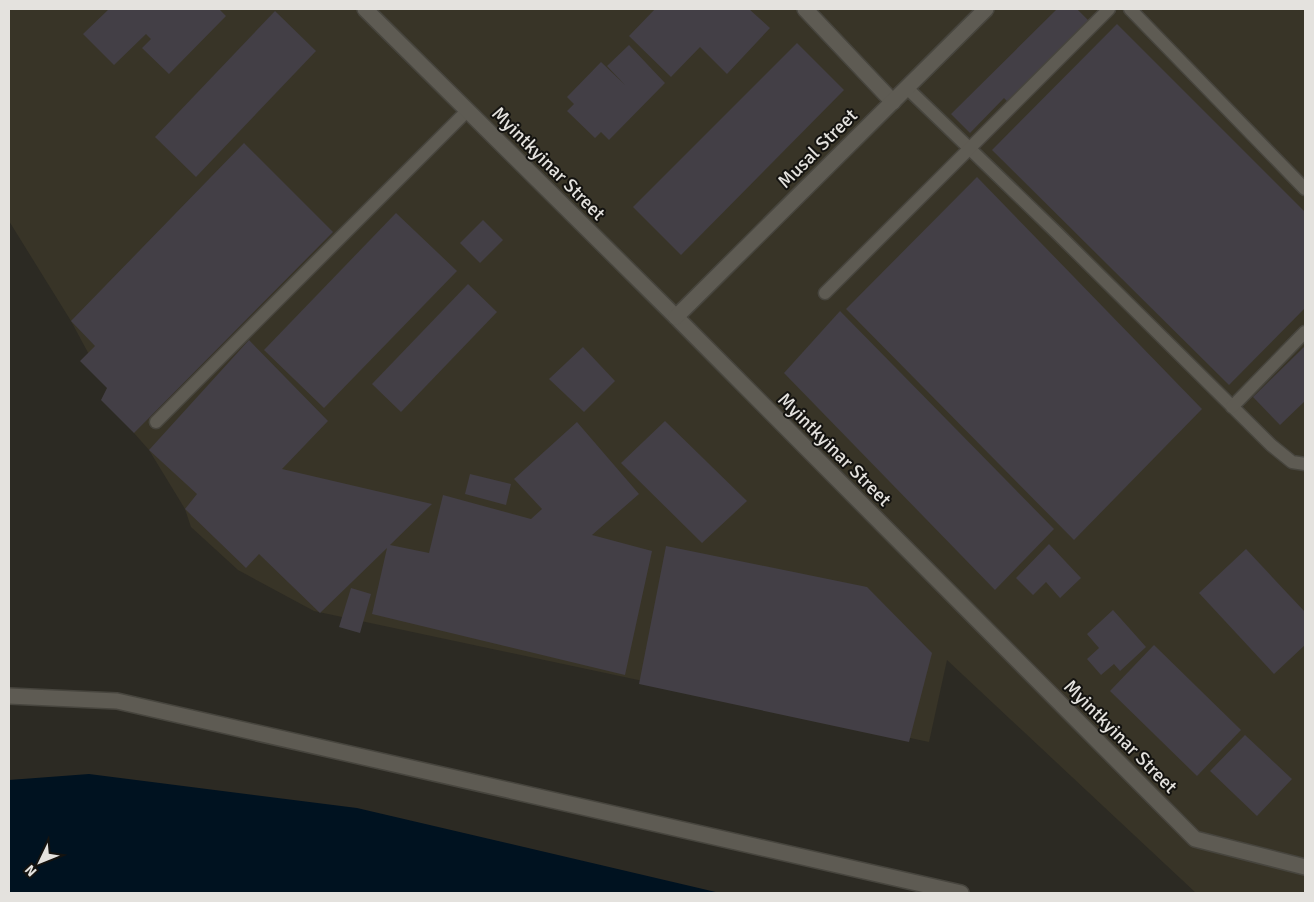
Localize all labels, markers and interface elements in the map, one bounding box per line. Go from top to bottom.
street label: Myintkyinar Street [486,102,610,226]
street label: Musal Street [773,104,863,194]
street label: Myintkyinar Street [772,388,896,512]
street label: Myintkyinar Street [1058,675,1182,799]
north arrow [15,837,65,887]
text: N [21,861,40,880]

